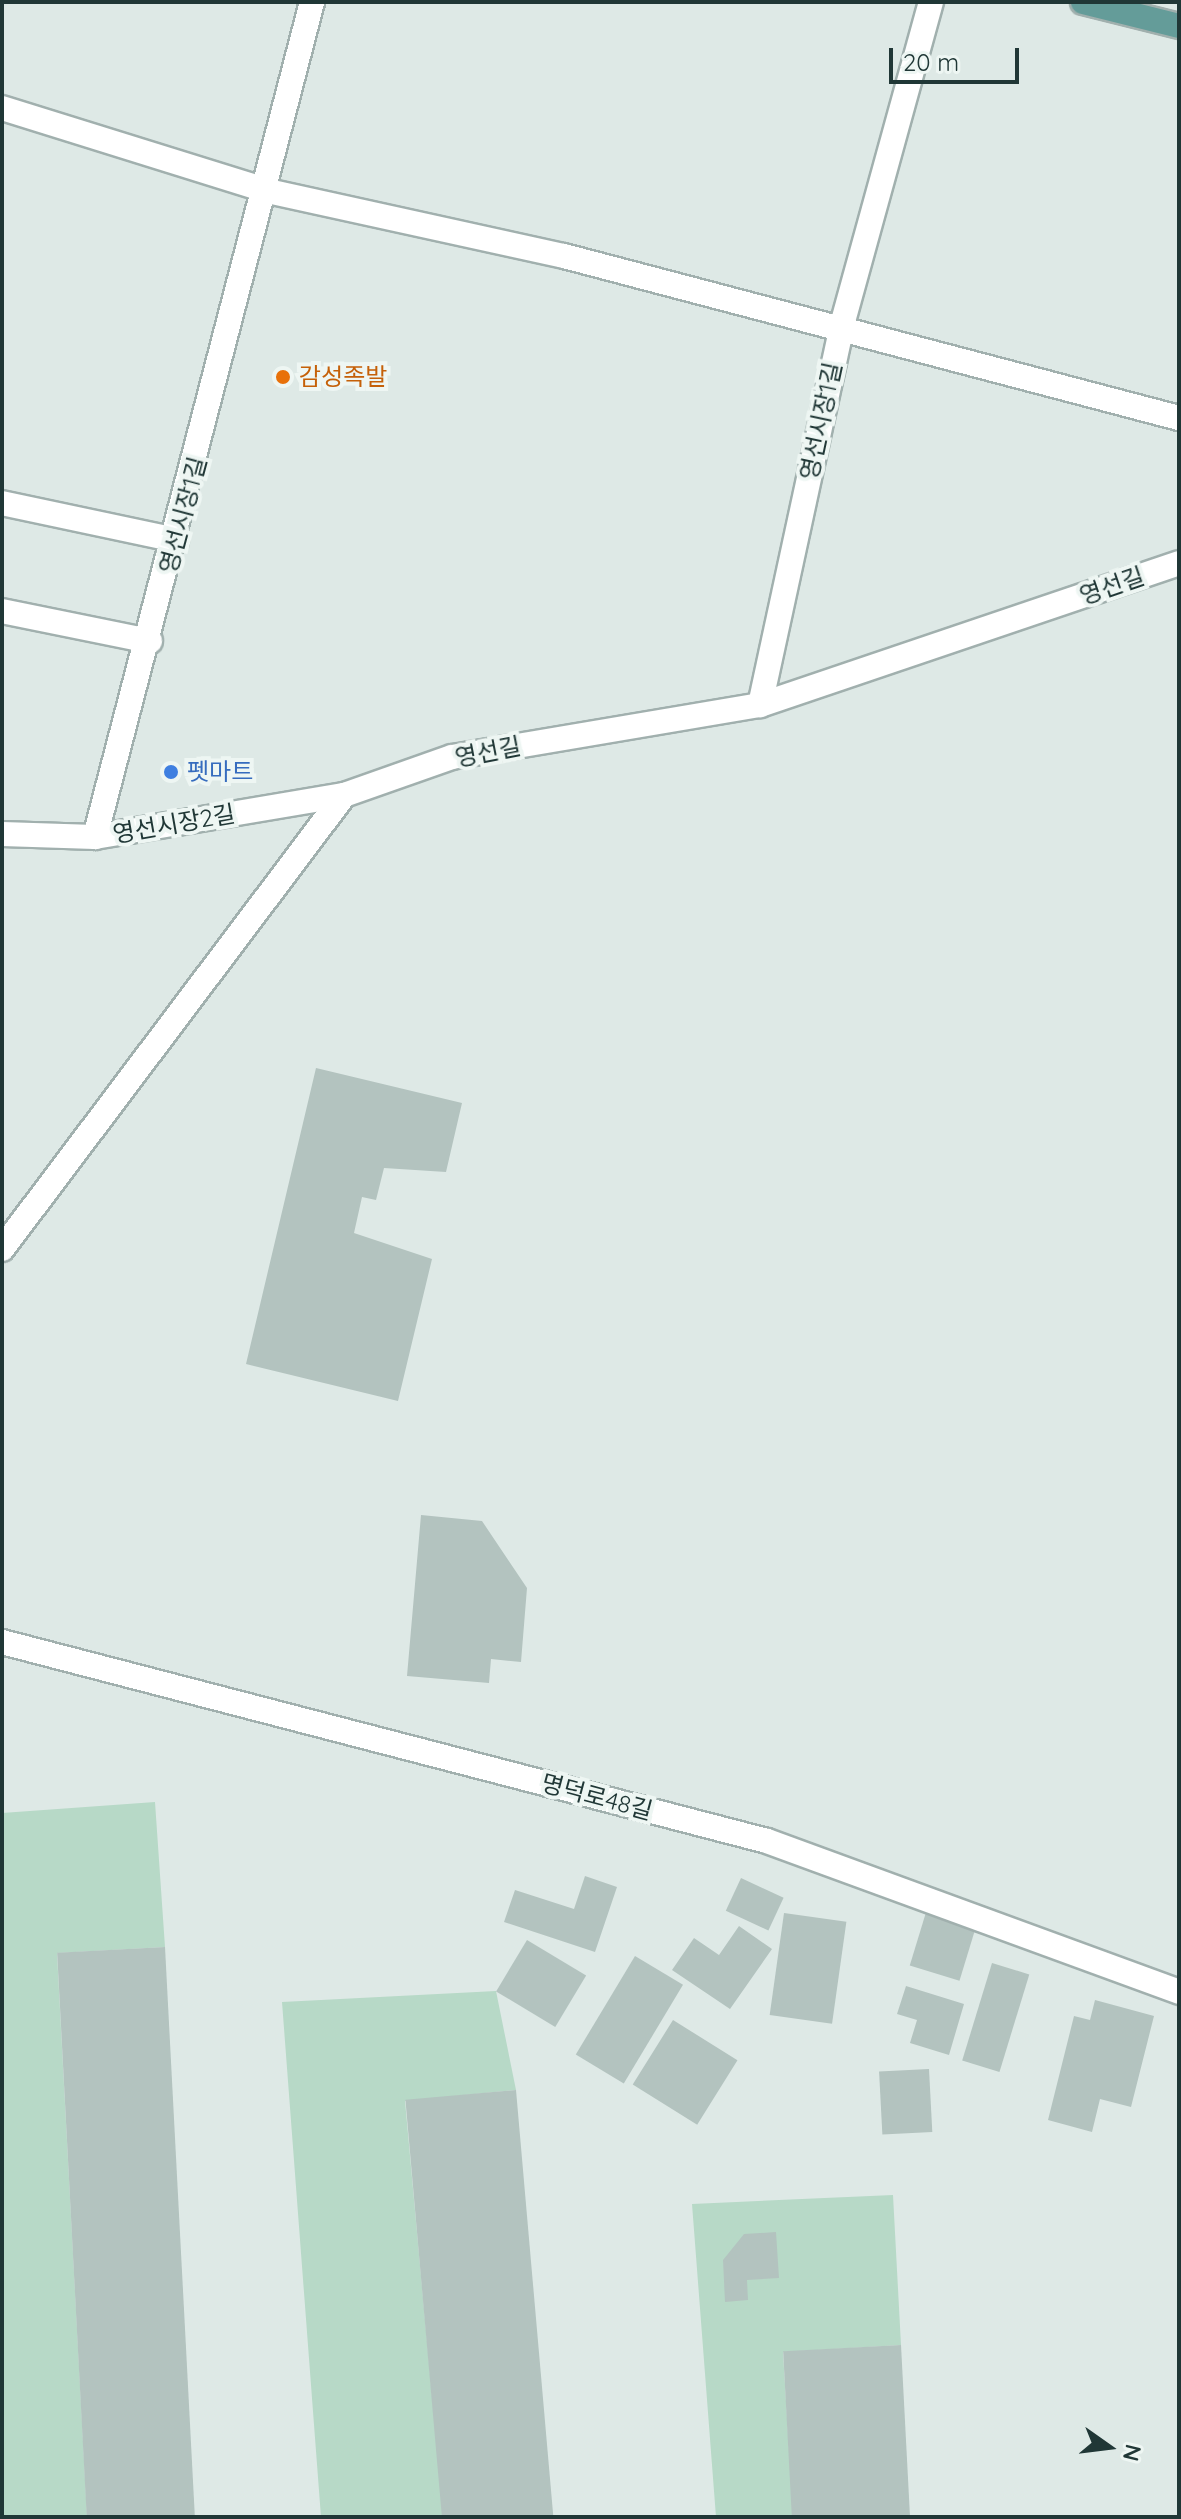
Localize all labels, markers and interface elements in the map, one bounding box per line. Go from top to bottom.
scale bar [893,32,1023,82]
text: 20 m [903,47,959,77]
street label: 영선시장1길 [795,360,847,482]
place label: 감성족발 [299,363,387,391]
marker: 감성족발 [274,368,292,386]
street label: 영선시장1길 [154,454,212,576]
street label: 영선길 [1076,562,1148,610]
street label: 영선길 [453,732,523,772]
place label: 펫마트 [187,758,253,786]
marker: 펫마트 [162,763,180,781]
street label: 영선시장2길 [111,799,237,849]
street label: 명덕로48길 [538,1768,656,1826]
north arrow [1069,2407,1149,2487]
text: N [1117,2442,1148,2464]

